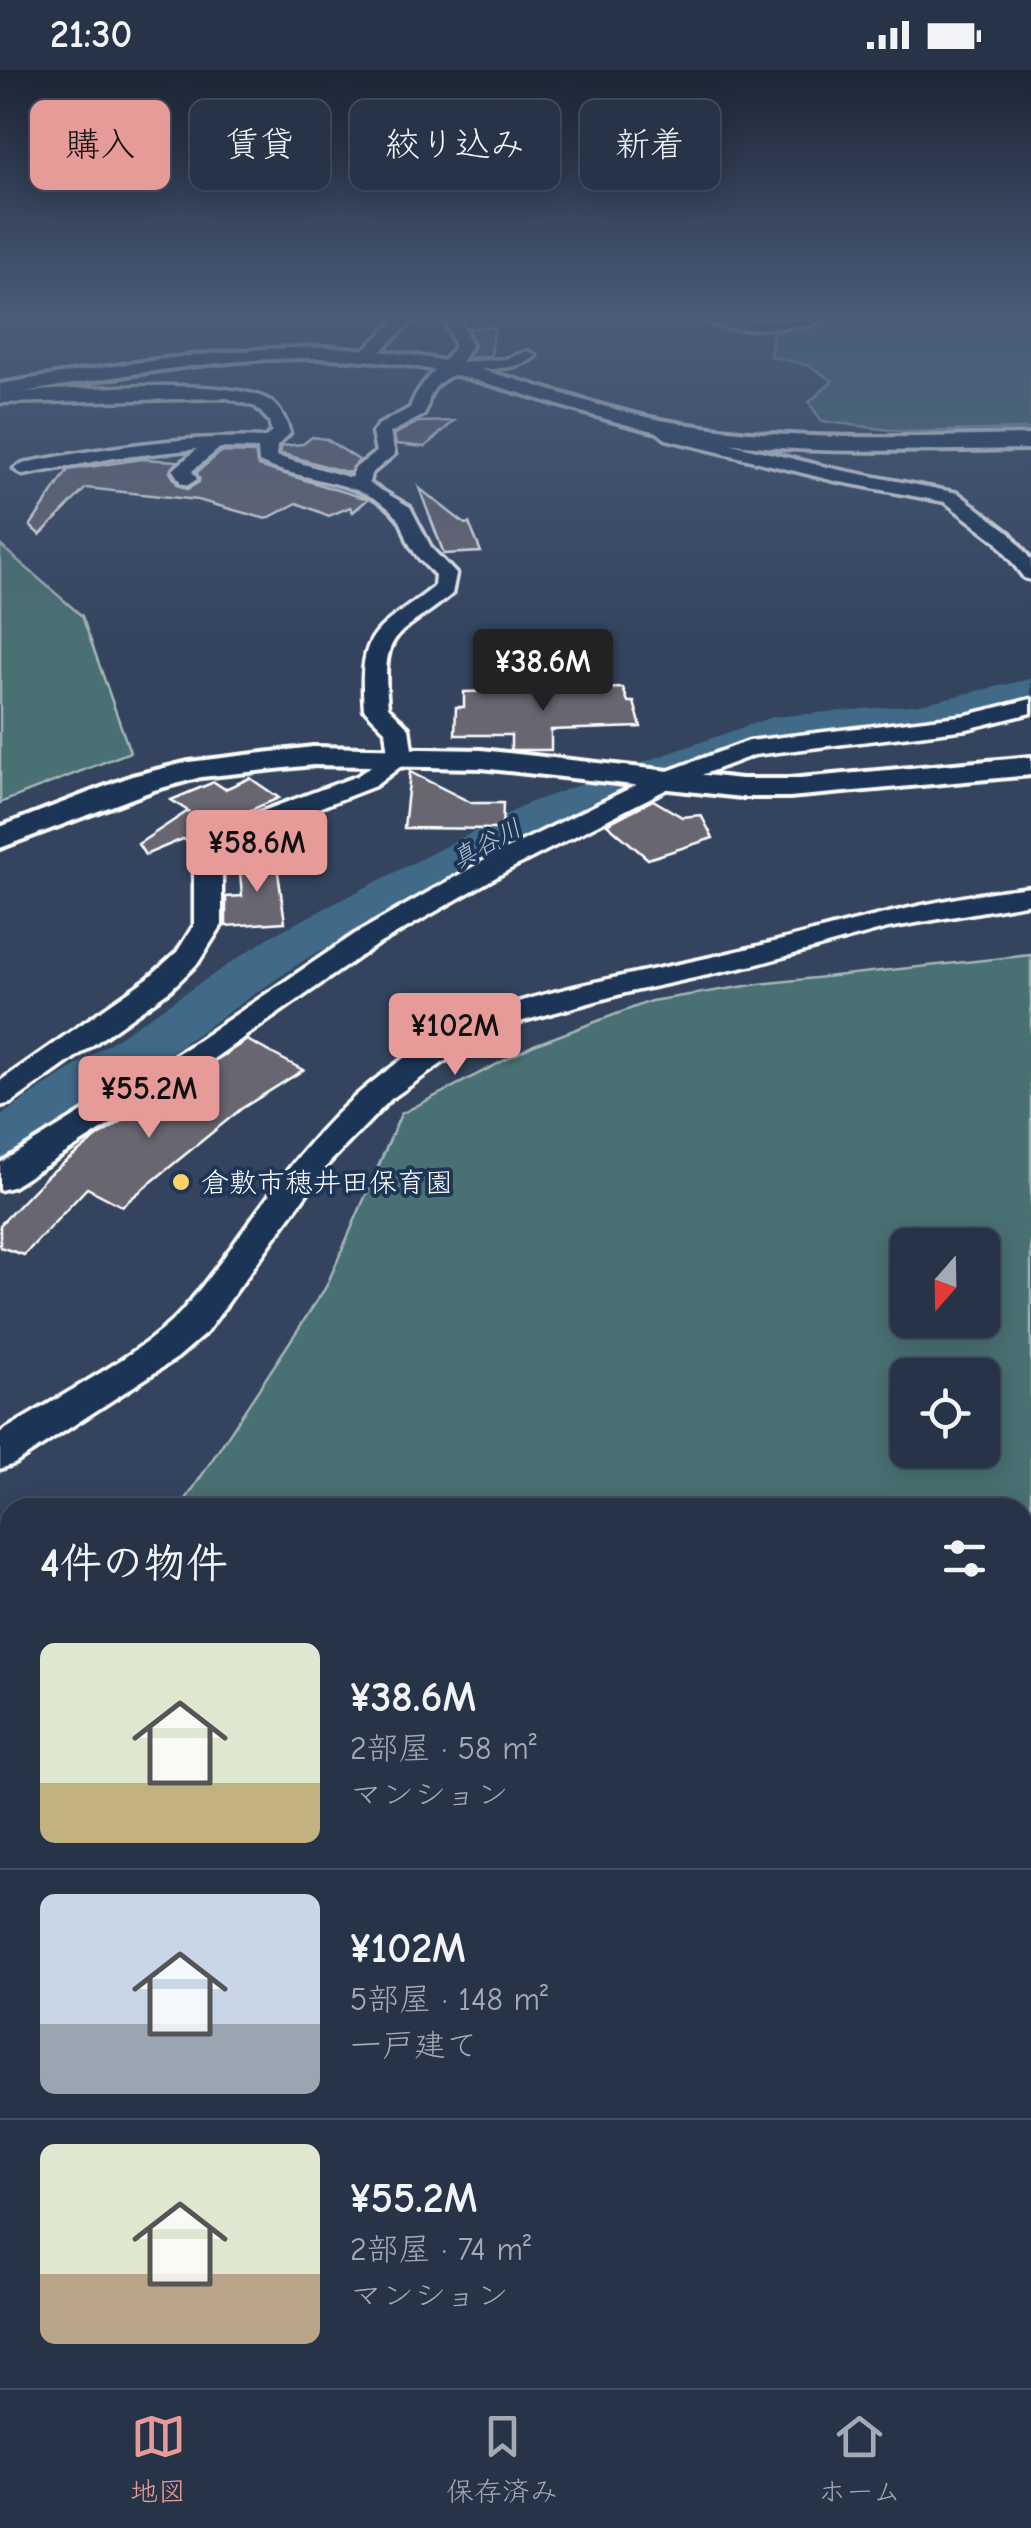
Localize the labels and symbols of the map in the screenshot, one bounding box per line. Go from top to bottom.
pin: ¥38.6M [462,629,624,714]
pin: ¥58.6M [176,810,338,895]
water label: 真谷川 [446,813,526,874]
pin: ¥102M [385,993,525,1078]
pin: ¥55.2M [68,1056,230,1141]
place label: 倉敷市穂井田保育園 [201,1167,453,1199]
marker: 倉敷市穂井田保育園 [170,1171,192,1193]
north arrow [890,1228,1000,1338]

